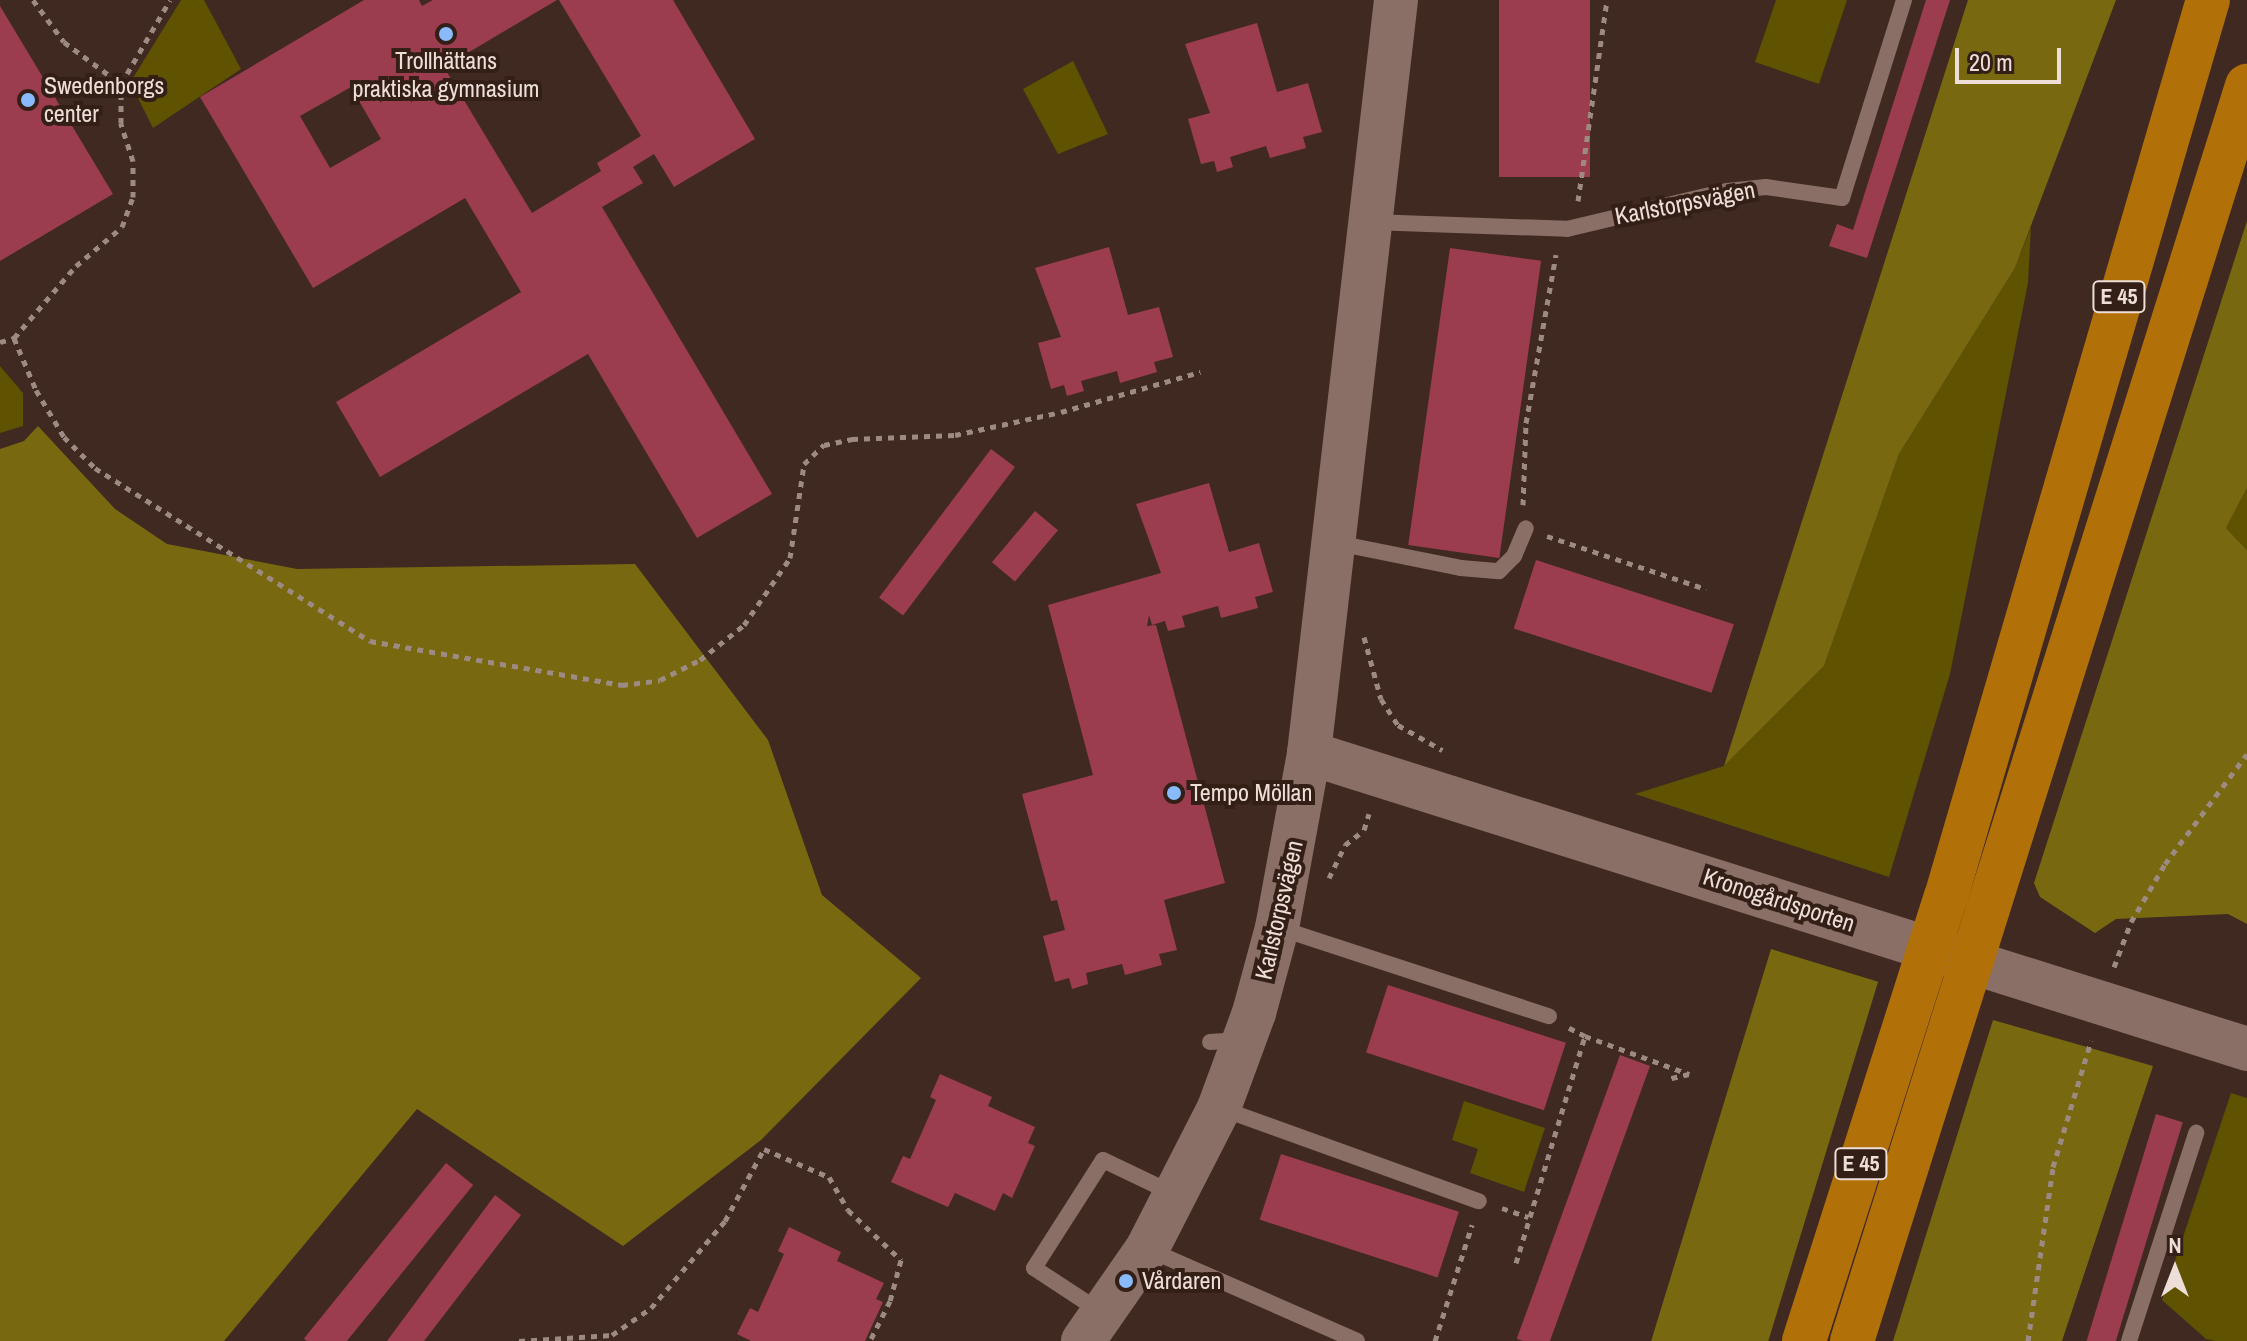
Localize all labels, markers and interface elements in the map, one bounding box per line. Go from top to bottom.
marker: Trollhättans praktiska gymnasium [437,25,455,43]
scale bar [1959,32,2065,82]
text: 20 m [1969,46,2013,78]
place label: Trollhättans praktiska gymnasium [352,47,540,103]
place label: Swedenborgs center [44,72,164,128]
marker: Swedenborgs center [19,91,37,109]
street label: Karlstorpsvägen [1612,175,1758,231]
road number: E 45 [2091,279,2147,315]
place label: Tempo Möllan [1190,779,1312,807]
marker: Tempo Möllan [1165,784,1183,802]
street label: Karlstorpsvägen [1249,837,1309,983]
street label: Kronogårdsporten [1700,862,1858,938]
road number: E 45 [1833,1146,1889,1182]
north arrow [2135,1229,2215,1309]
text: N [2168,1230,2182,1260]
place label: Vårdaren [1142,1267,1222,1295]
marker: Vårdaren [1117,1272,1135,1290]

